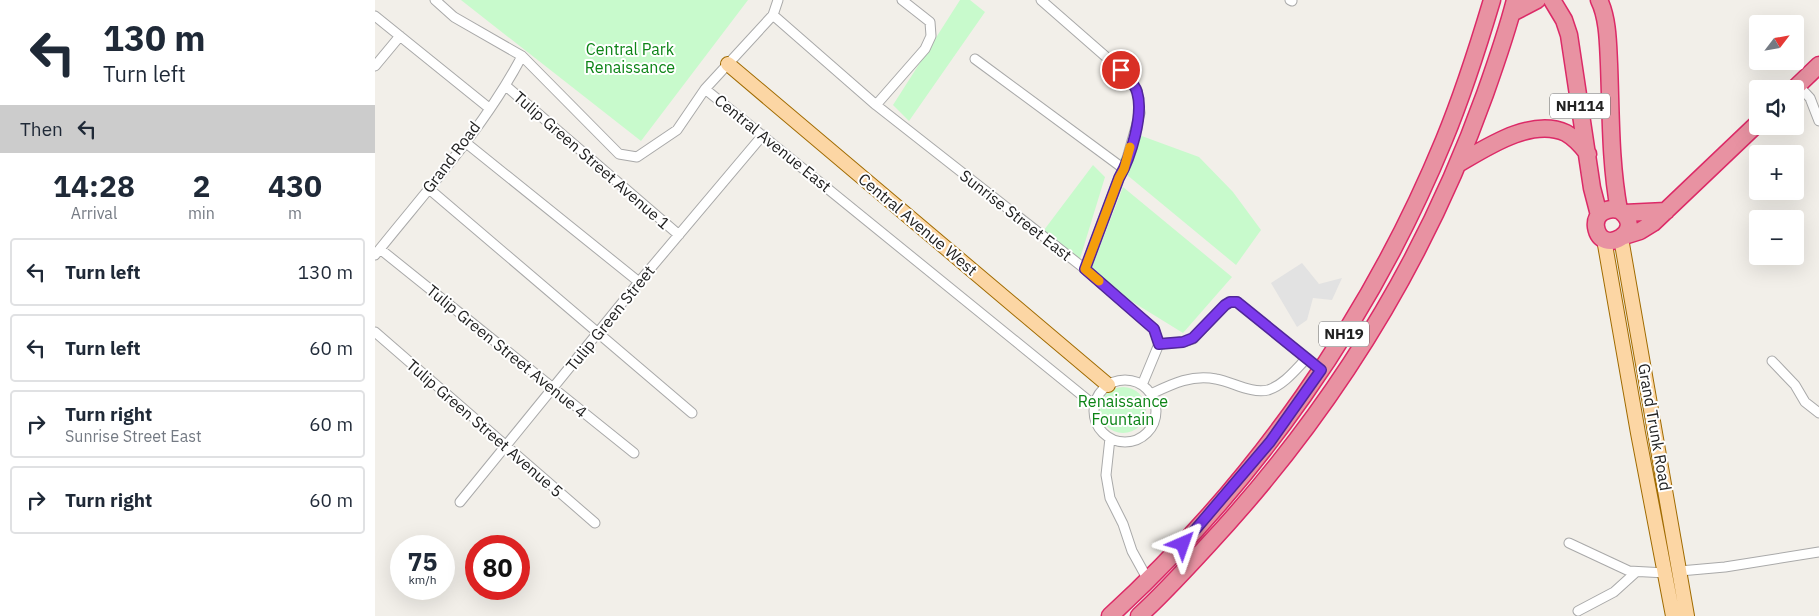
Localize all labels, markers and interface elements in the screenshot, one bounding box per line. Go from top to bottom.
text: 130 m [103,15,206,61]
north arrow [1749,15,1804,70]
map controls [1749,15,1804,265]
icon: left [20,20,85,85]
park label: Central Park Renaissance [585,39,675,77]
pin [1100,49,1142,91]
icon: arrive [1107,56,1135,84]
text: Turn left [103,59,186,88]
button: sound [1749,80,1804,135]
street label: Tulip Green Street Avenue 1 [510,87,674,233]
street label: Central Avenue East [711,90,835,196]
road number: NH114 [1550,94,1610,118]
icon: left [73,115,101,143]
text: Then [20,117,63,141]
street label: Grand Road [418,117,484,197]
button: + [1749,145,1804,200]
street label: Sunrise Street East [956,165,1076,265]
text: 14:28 [53,166,135,205]
text: 2 [192,166,210,205]
text: 430 [268,166,322,205]
street label: Central Avenue West [854,168,982,280]
text: Arrival [71,203,117,223]
text: min [188,203,215,223]
text: m [288,203,302,223]
button: − [1749,210,1804,265]
icon: left [22,258,50,286]
text: Turn left [65,260,141,284]
text: 130 m [298,260,353,284]
street label: Tulip Green Street [561,261,659,375]
street label: Tulip Green Street Avenue 4 [423,280,591,422]
road number: NH19 [1319,322,1369,346]
icon: left [22,334,50,362]
text: Turn left [65,336,141,360]
text: 60 m [309,336,353,360]
street label: Tulip Green Street Avenue 5 [403,355,567,501]
street label: Grand Trunk Road [1634,362,1676,492]
park label: Renaissance Fountain [1078,391,1168,429]
text: Turn right [65,402,152,426]
icon: right [22,410,50,438]
text: 60 m [309,412,353,436]
text: Sunrise Street East [65,426,202,446]
icon: right [22,486,50,514]
text: Turn right [65,488,152,512]
text: 60 m [309,488,353,512]
position arrow [1156,517,1208,569]
speed limit sign: 80 [465,535,530,600]
text: 75 [407,545,438,578]
text: km/h [408,572,437,587]

